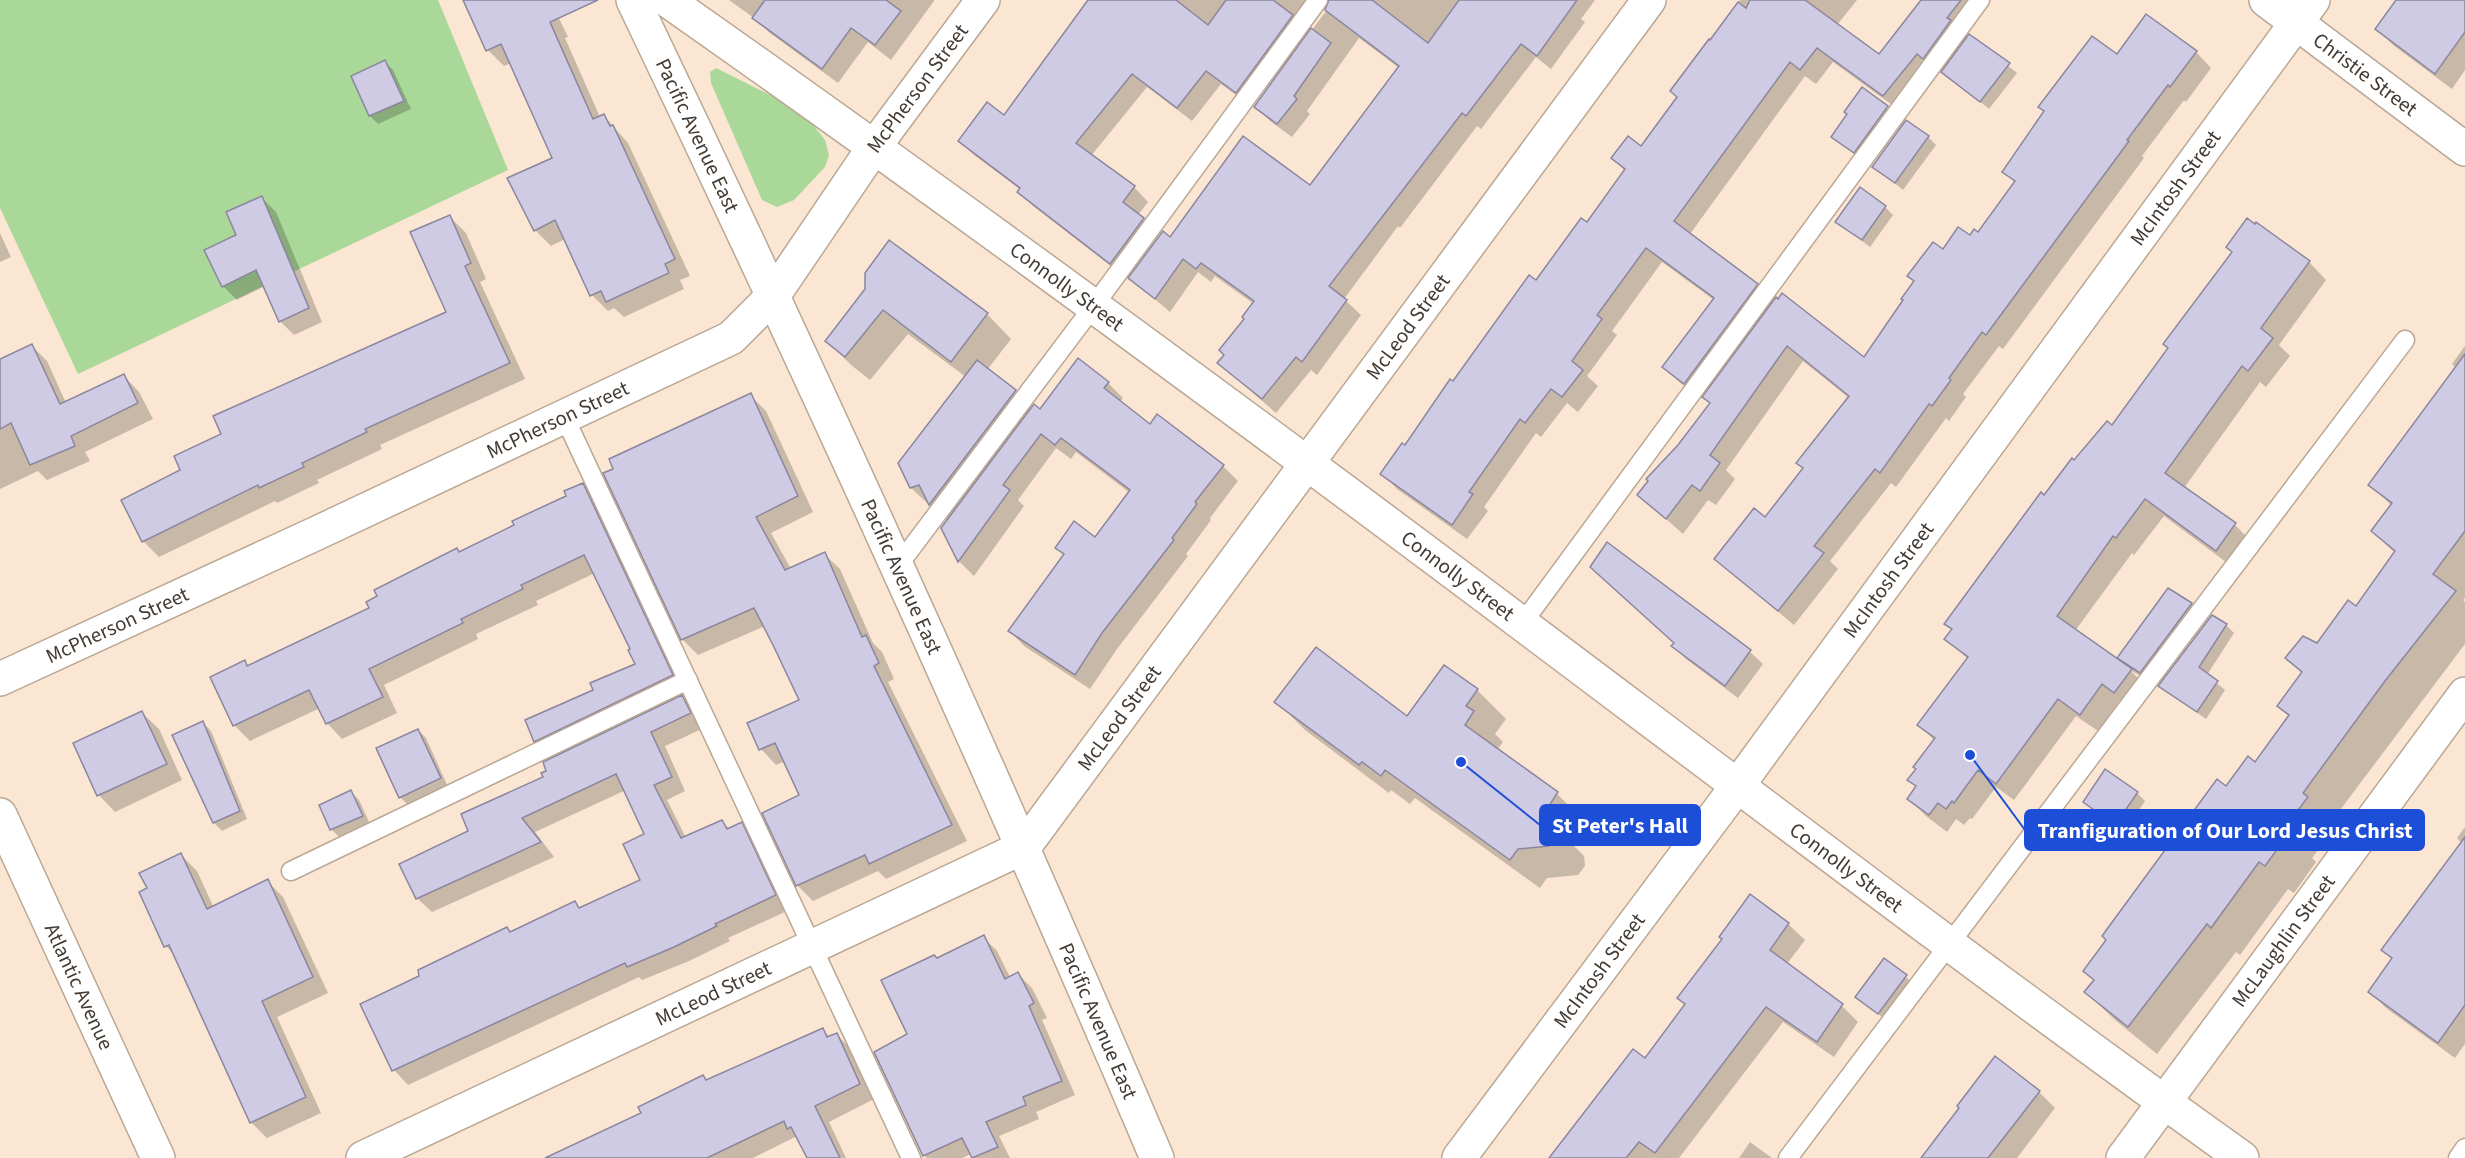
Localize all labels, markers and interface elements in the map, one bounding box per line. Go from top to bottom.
street label: McPherson Street [859,17,975,159]
street label: Christie Street [2307,25,2424,123]
street label: Pacific Avenue East [648,53,747,218]
street label: McIntosh Street [2123,124,2228,252]
street label: Connolly Street [1003,235,1130,339]
street label: McLeod Street [1359,268,1457,386]
street label: McPherson Street [481,373,634,466]
street label: Pacific Avenue East [853,494,950,659]
street label: McIntosh Street [1836,516,1941,644]
street label: Connolly Street [1395,523,1521,628]
street label: McPherson Street [41,579,194,671]
street label: McLeod Street [1070,659,1169,777]
callout: St Peter's Hall [1540,805,1700,845]
text: St Peter's Hall [1552,810,1689,842]
callout: Tranfiguration of Our Lord Jesus Christ [2025,810,2424,850]
street label: Connolly Street [1783,815,1909,920]
text: Tranfiguration of Our Lord Jesus Christ [2038,815,2413,847]
street label: McLaughlin Street [2224,868,2342,1013]
street label: McIntosh Street [1546,907,1652,1035]
street label: Atlantic Avenue [37,918,121,1055]
street label: Pacific Avenue East [1051,938,1145,1104]
street label: McLeod Street [650,953,776,1033]

